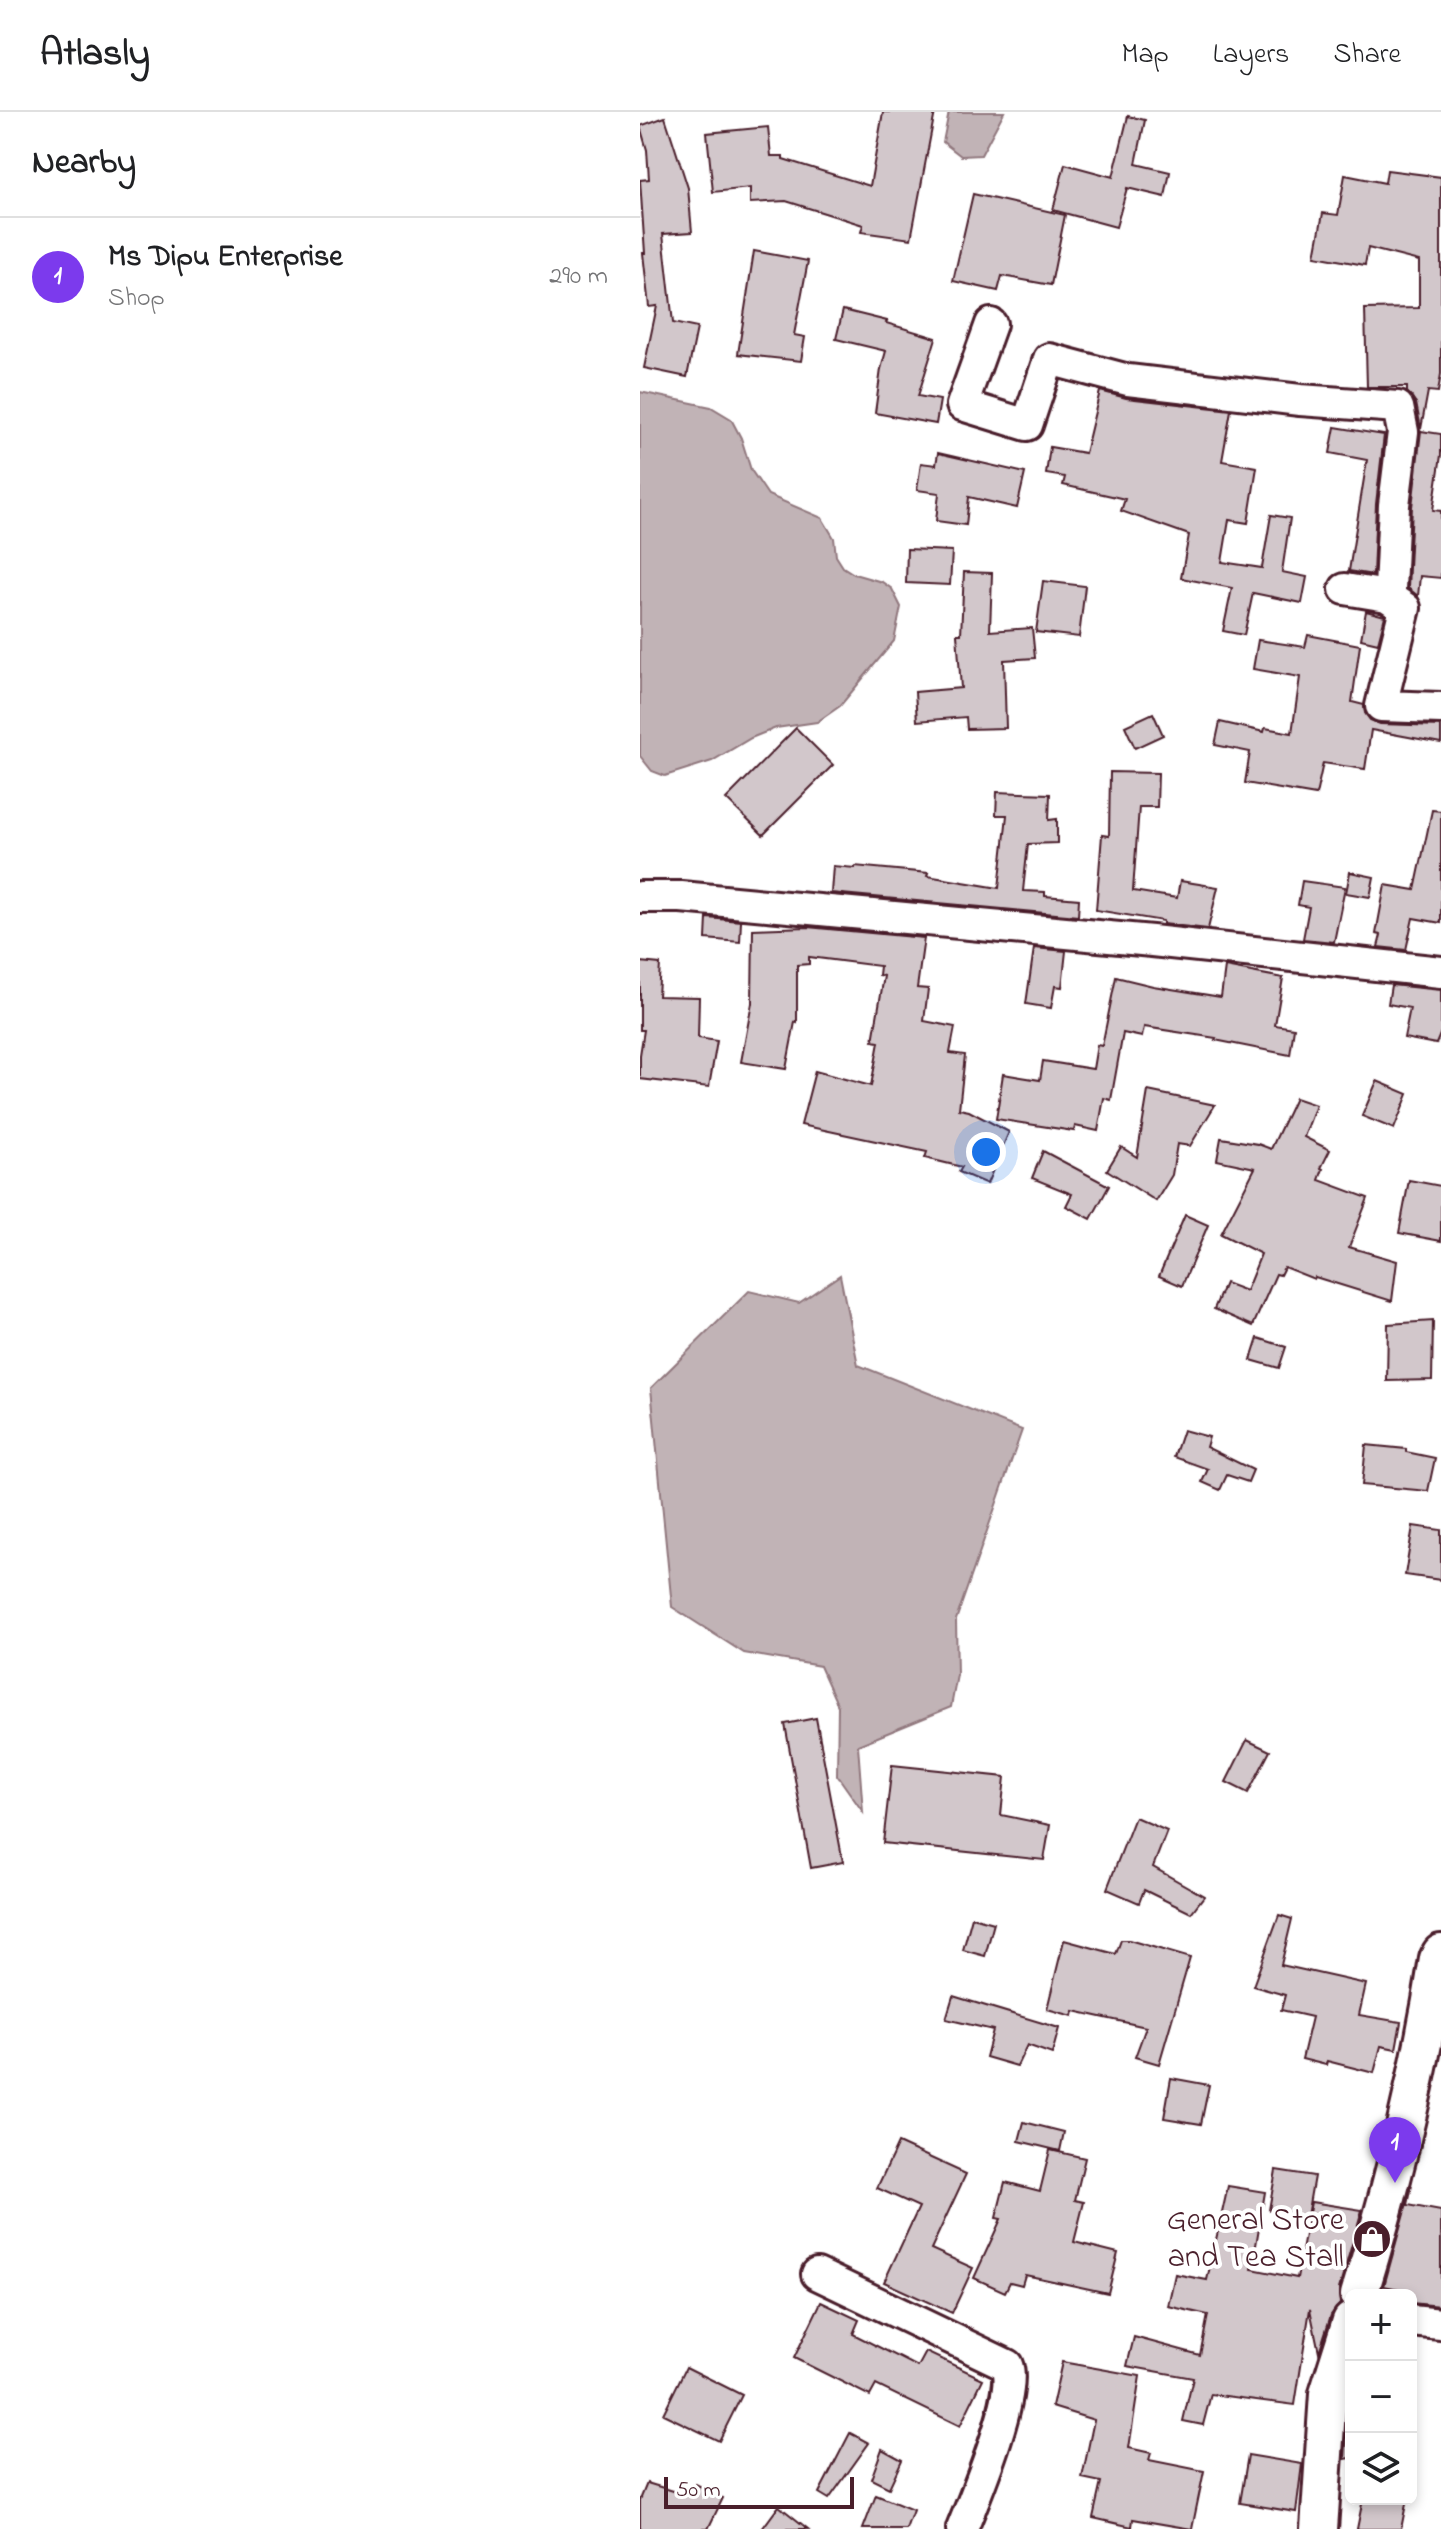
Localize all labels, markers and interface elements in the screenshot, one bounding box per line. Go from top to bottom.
text: Atlasly [40,27,150,83]
text: Map [1121,35,1169,76]
text: Layers [1213,35,1289,76]
text: Share [1333,35,1401,76]
text: Nearby [32,139,136,189]
text: Ms Dipu Enterprise [108,236,343,280]
text: 1 [54,258,62,296]
text: 290 m [549,258,608,296]
text: Shop [108,280,165,318]
your location [966,1132,1006,1172]
pin: 1 [1369,2117,1421,2183]
place label: General Store and Tea Stall [1167,2198,1345,2282]
shop icon: General Store and Tea Stall [1351,2218,1393,2260]
map controls [1345,2289,1417,2505]
button: + [1345,2289,1417,2361]
button: − [1345,2361,1417,2433]
button: layers [1345,2433,1417,2505]
scale bar [664,2473,854,2509]
text: 50 m [676,2475,721,2507]

